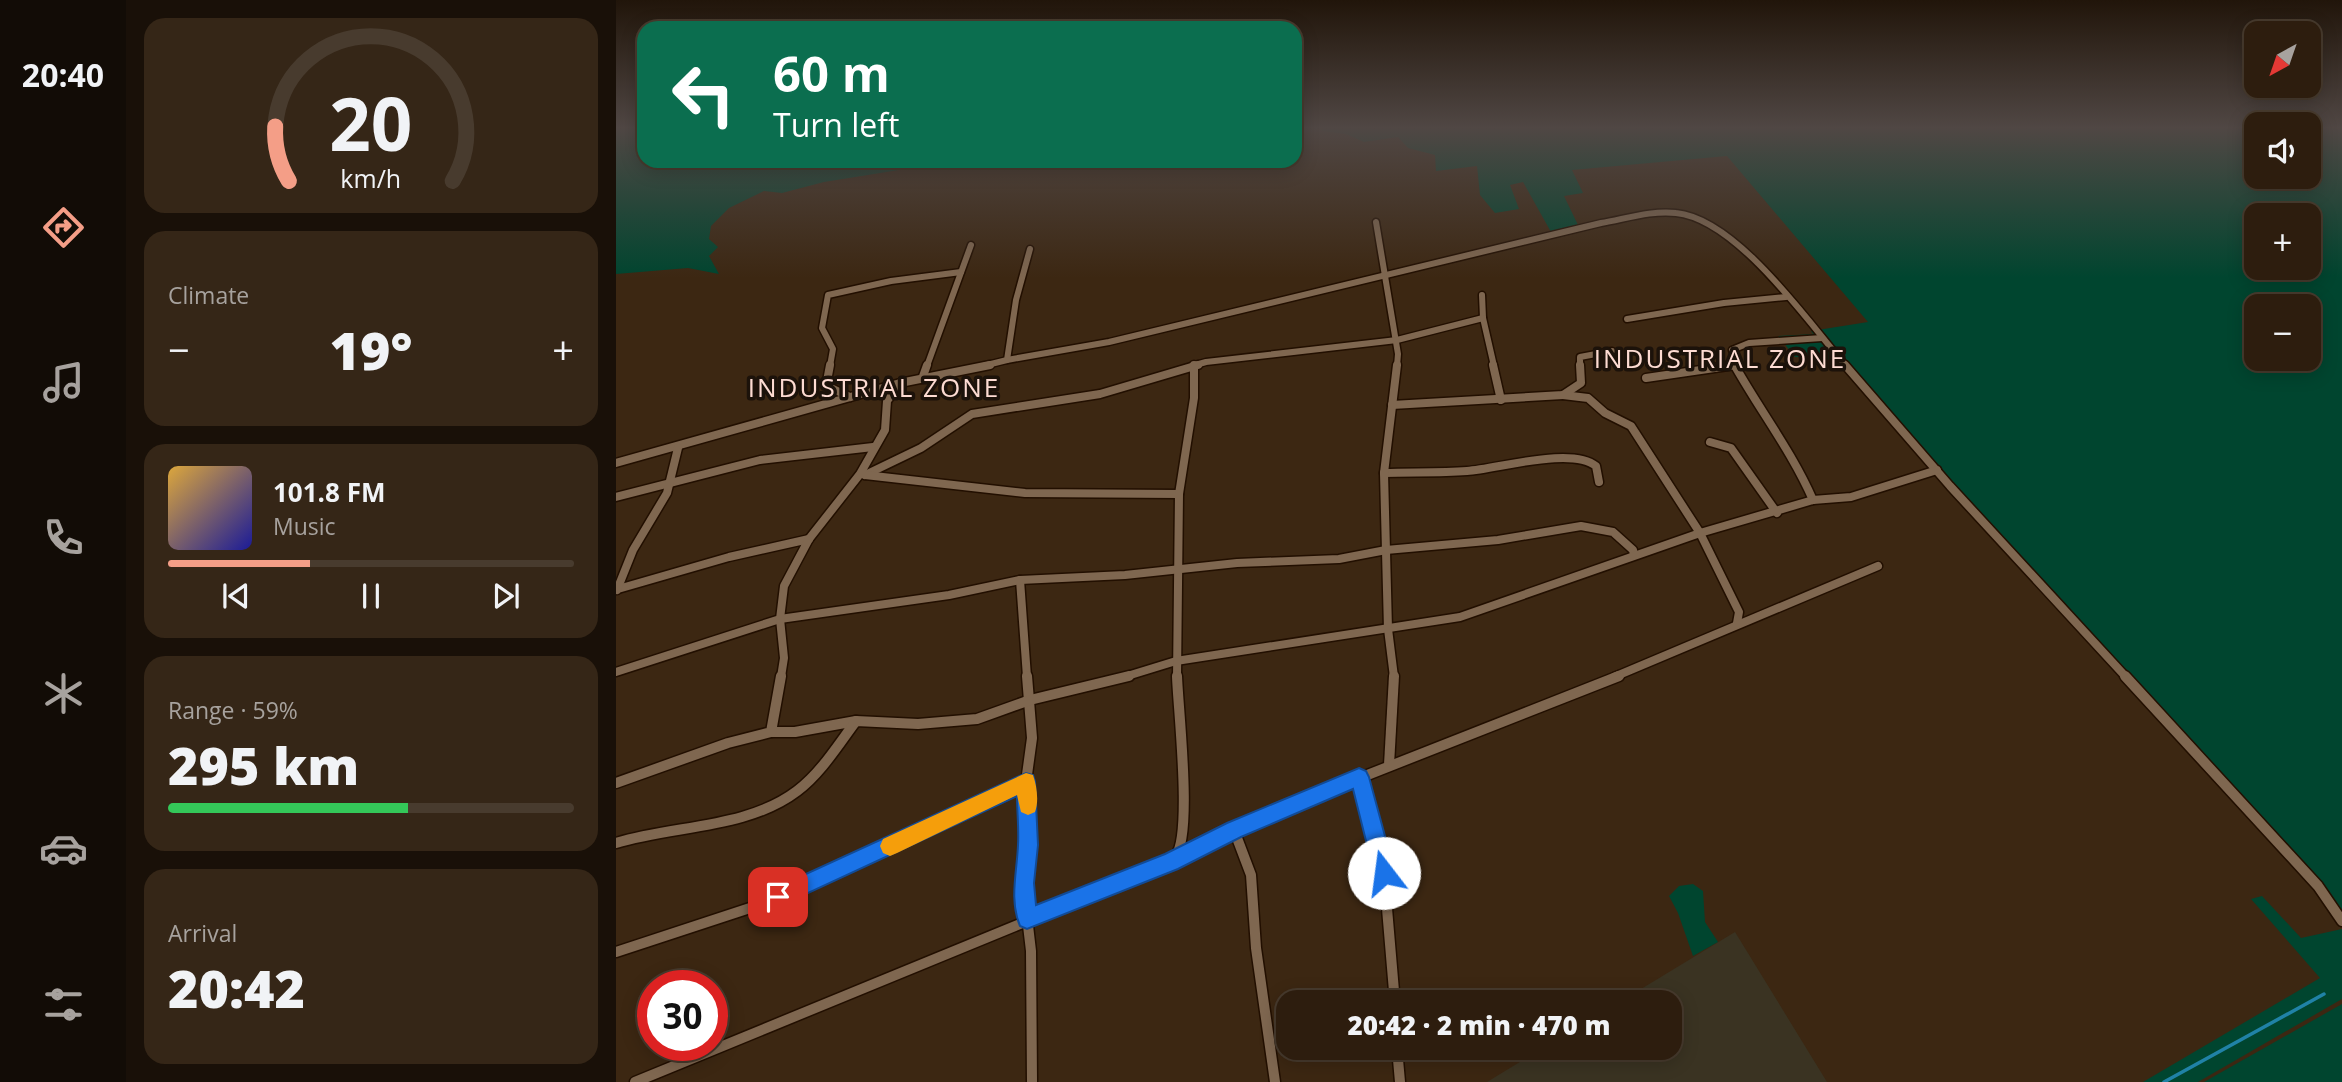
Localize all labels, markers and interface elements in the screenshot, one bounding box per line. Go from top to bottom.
north arrow [2244,21,2320,98]
map controls [2244,21,2321,371]
text: 60 m [773,40,890,106]
icon: left [658,49,749,140]
text: 20:40 [22,53,104,96]
text: 20 [329,74,413,173]
text: Turn left [773,103,899,146]
button: sound [2244,112,2321,189]
text: km/h [341,161,401,195]
icon: directions [39,203,88,252]
button: + [2244,203,2321,280]
text: Climate [168,279,249,311]
button: − [2244,294,2321,371]
text: 19° [330,314,412,385]
text: − [168,323,190,375]
text: + [552,323,574,375]
district label: INDUSTRIAL ZONE [1594,340,1846,376]
icon: music [39,358,88,407]
district label: INDUSTRIAL ZONE [748,369,1000,405]
text: 101.8 FM [273,474,385,510]
text: Music [273,510,336,542]
icon: phone [39,513,88,562]
icon: previous [217,577,255,615]
icon: pause [352,577,390,615]
icon: next [487,577,525,615]
icon: climate [39,669,88,718]
text: Range · 59% [168,694,298,726]
text: 295 km [168,729,359,800]
icon: car [39,824,88,873]
position arrow [1347,836,1421,910]
pin [748,867,808,927]
icon: arrive [759,878,797,916]
text: Arrival [168,917,237,949]
text: 20:42 [168,952,305,1023]
speed limit sign: 30 [637,970,728,1061]
icon: filters [39,980,88,1029]
text: 20:42 · 2 min · 470 m [1348,1007,1610,1043]

